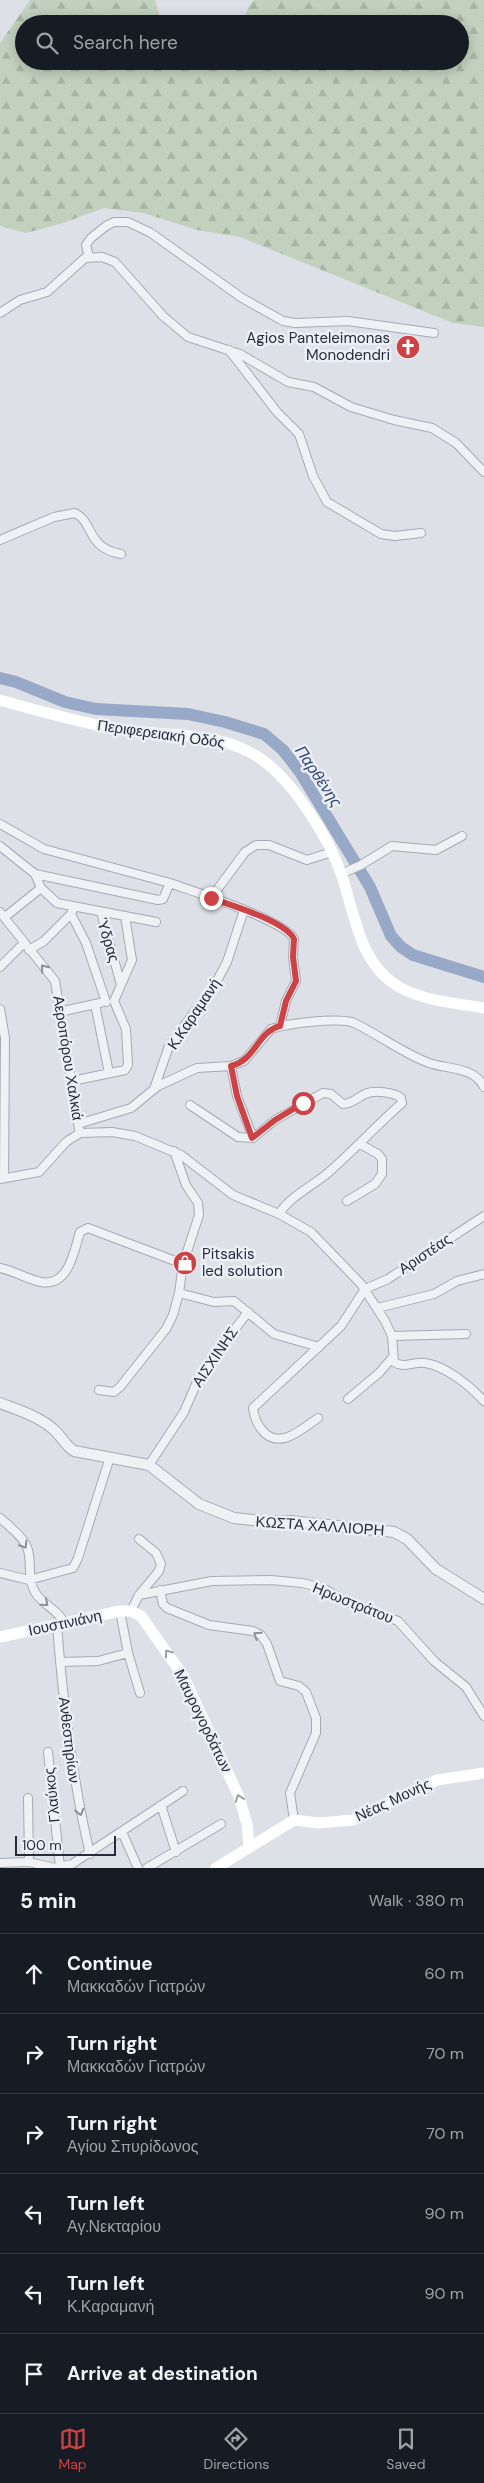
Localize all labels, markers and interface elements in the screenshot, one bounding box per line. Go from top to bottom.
search box [15,15,469,70]
icon: search [33,29,61,57]
text: Search here [73,30,178,55]
place label: Agios Panteleimonas Monodendri [246,328,390,365]
church icon: Agios Panteleimonas Monodendri [395,334,421,360]
street label: Περιφερειακή Οδός [96,715,226,753]
water label: Παρθένης [290,741,347,811]
route end [200,887,223,910]
street label: Ύδρας [92,915,124,965]
one-way arrow [41,965,49,974]
street label: Κ.Καραμανή [163,974,225,1054]
street label: Αεροπόρου Χαλκιά [48,994,88,1122]
route start [292,1092,315,1115]
street label: Αριστέας [395,1229,455,1279]
place label: Pitsakis led solution [202,1244,283,1281]
shop icon: Pitsakis led solution [172,1250,198,1276]
street label: ΑΙΣΧΙΝΗΣ [188,1323,242,1391]
street label: ΚΩΣΤΑ ΧΑΛΛΙΟΡΗ [255,1512,385,1540]
one-way arrow [18,1539,28,1548]
street label: Ηρωστράτου [310,1578,396,1628]
one-way arrow [39,1597,48,1605]
street label: Ιουστινιάνη [26,1605,104,1641]
one-way arrow [254,1632,263,1641]
one-way arrow [165,1650,173,1659]
street label: Μαυρογορδάτων [169,1666,237,1776]
street label: Ανθεστηρίων [54,1696,84,1784]
street label: Γλαύκος [39,1766,65,1824]
street label: Νέας Μονής [352,1774,434,1826]
one-way arrow [235,1795,245,1803]
one-way arrow [74,1807,85,1816]
scale bar [15,1833,116,1856]
text: 100 m [22,1836,62,1854]
text: 5 min [20,1887,76,1915]
text: Walk · 380 m [369,1890,464,1911]
text: Continue [67,1951,153,1976]
icon: ahead [20,1960,48,1988]
text: 60 m [424,1963,464,1984]
text: Μακκαδών Γιατρών [67,1976,205,1997]
text: Turn right [67,2031,157,2056]
icon: right [20,2040,48,2068]
text: 70 m [426,2043,464,2064]
text: Μακκαδών Γιατρών [67,2056,205,2077]
text: Turn right [67,2111,157,2136]
icon: right [20,2120,48,2148]
text: 70 m [426,2123,464,2144]
text: Αγίου Σπυρίδωνος [67,2136,198,2157]
text: Turn left [67,2191,145,2216]
icon: left [20,2200,48,2228]
text: 90 m [424,2203,464,2224]
text: Αγ.Νεκταρίου [67,2216,161,2237]
text: Turn left [67,2271,145,2296]
icon: left [20,2280,48,2308]
text: 90 m [424,2283,464,2304]
text: Κ.Καραμανή [67,2296,154,2317]
icon: arrive [20,2360,48,2388]
text: Arrive at destination [67,2361,258,2386]
tab: Map [58,2425,87,2473]
tab: Directions [204,2425,269,2473]
tab: Saved [386,2425,426,2473]

